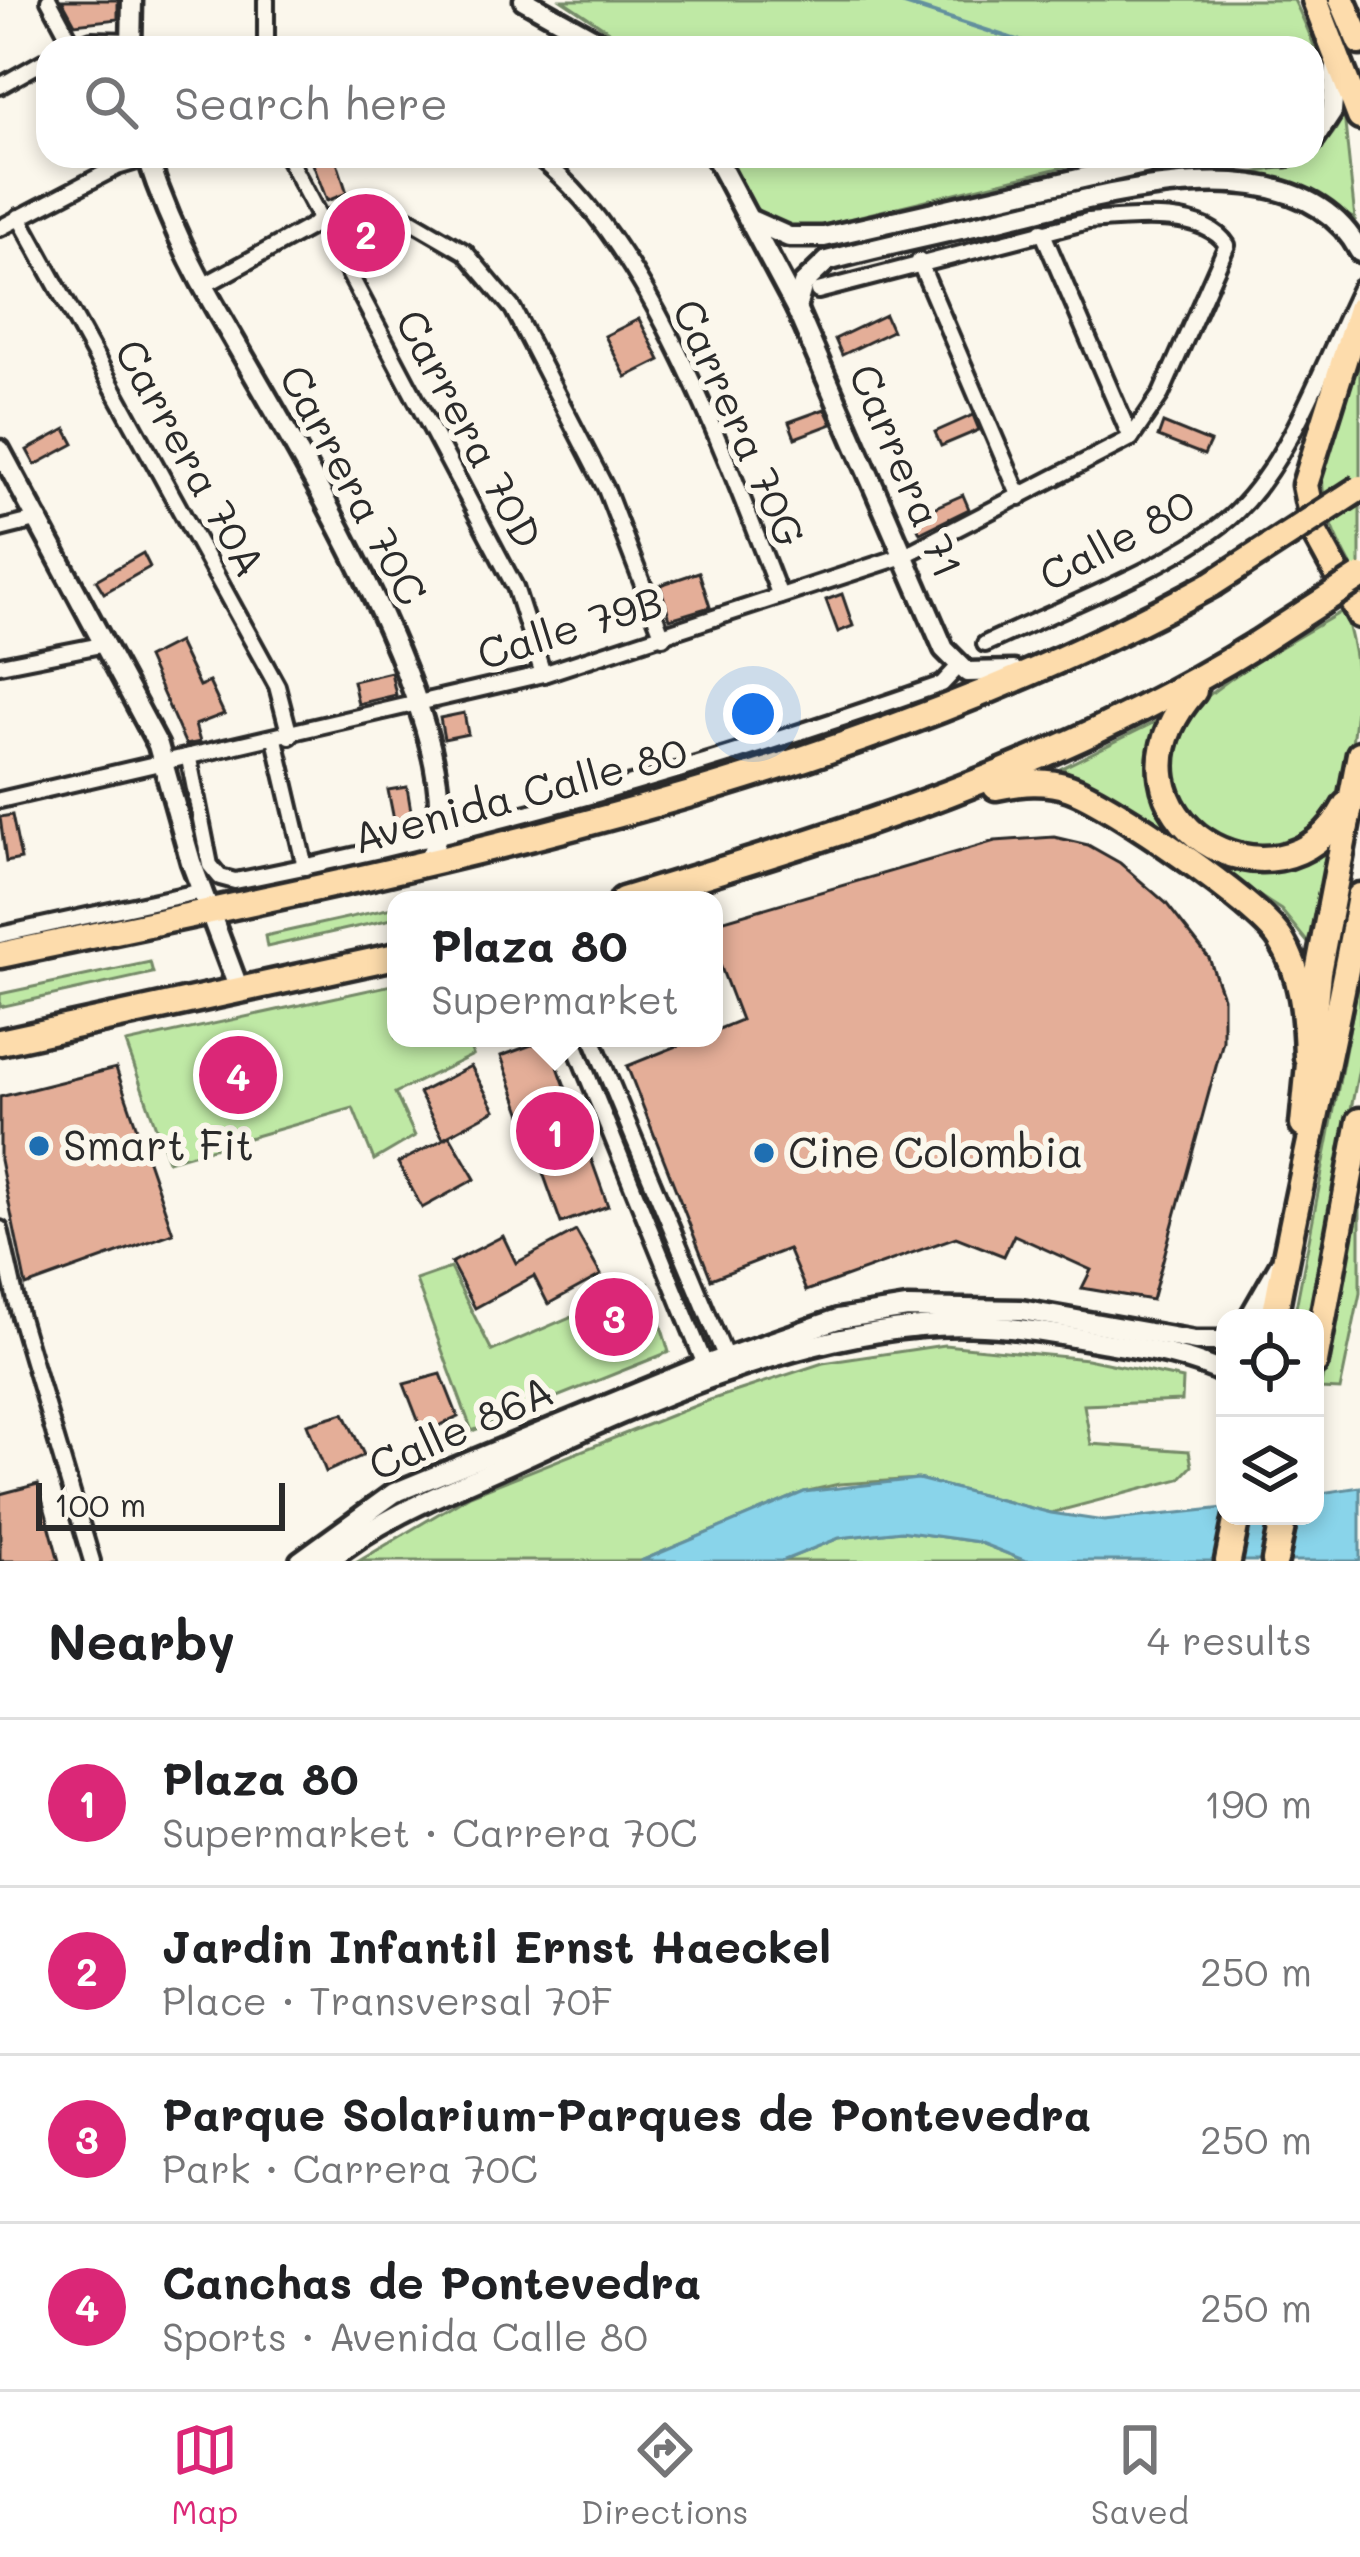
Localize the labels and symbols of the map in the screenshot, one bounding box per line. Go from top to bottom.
pin: 2 [327,188,405,278]
street label: Carrera 70G [661,290,819,555]
street label: Carrera 70D [384,299,556,557]
street label: Carrera 70A [103,329,279,586]
street label: Carrera 70C [268,355,441,614]
street label: Carrera 71 [838,355,977,586]
street label: Calle 80 [1029,475,1203,602]
street label: Calle 79B [470,572,669,681]
your location [723,684,783,744]
street label: Avenida Calle 80 [347,723,693,865]
pin: 4 [199,1030,277,1120]
pin: 1 [516,1086,594,1176]
place label: Smart Fit [63,1117,254,1172]
place label: Cine Colombia [788,1124,1083,1179]
marker: Smart Fit [26,1133,52,1159]
marker: Cine Colombia [751,1140,777,1166]
pin: 3 [575,1272,653,1362]
street label: Calle 86A [359,1362,561,1492]
scale bar [36,1477,285,1530]

